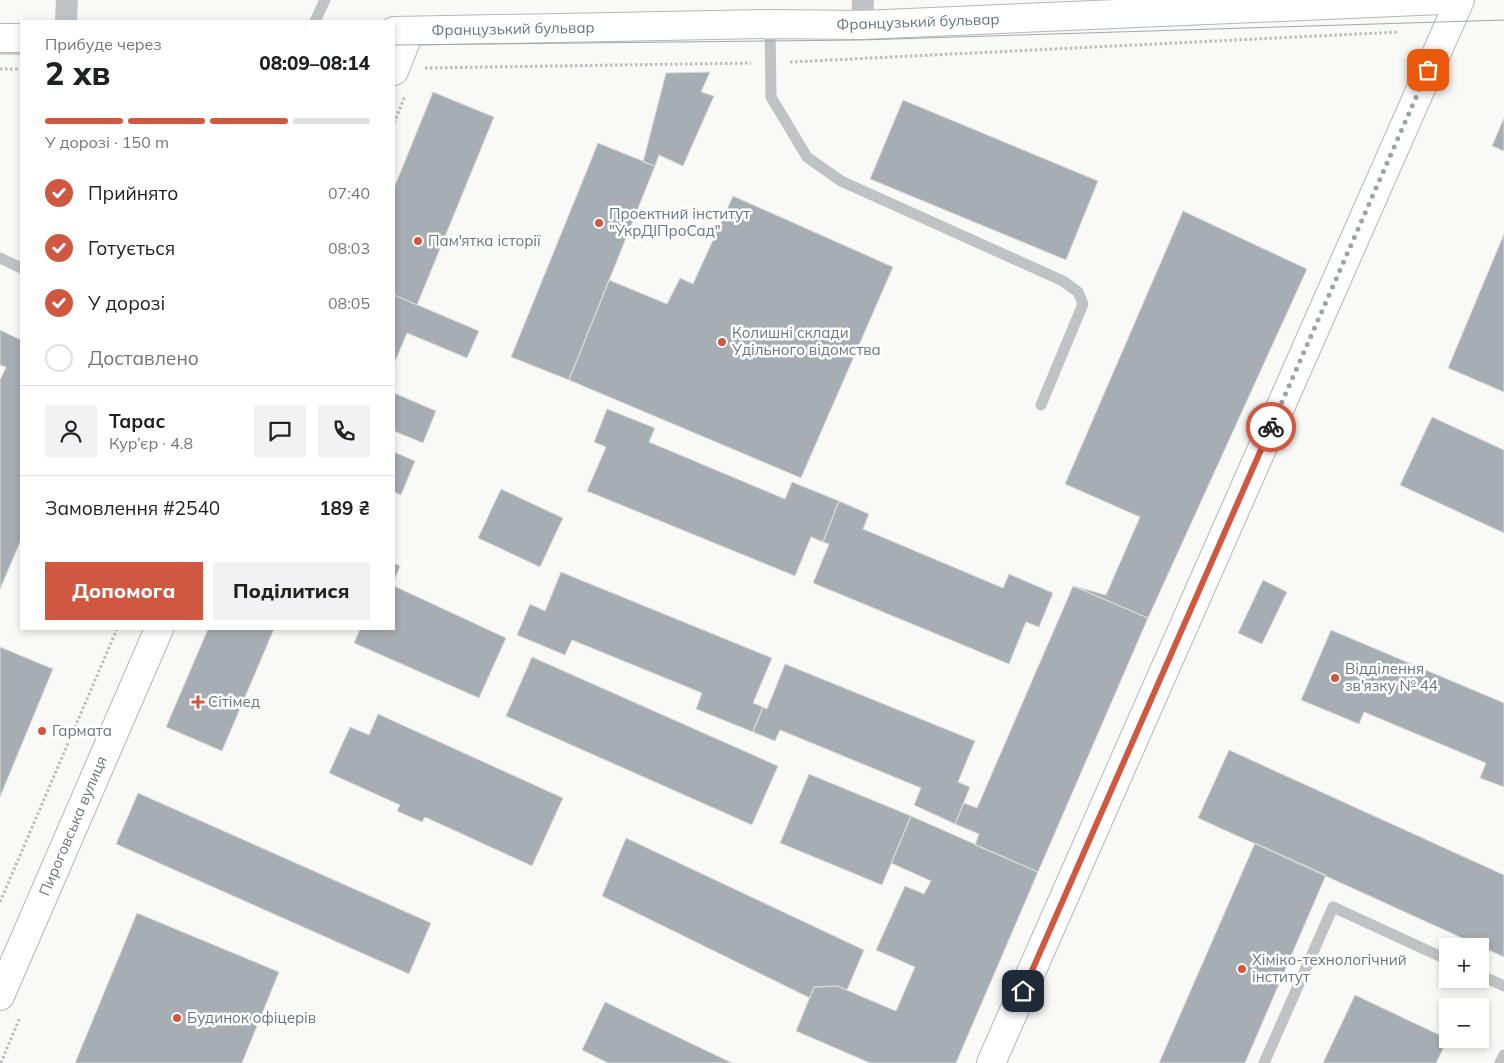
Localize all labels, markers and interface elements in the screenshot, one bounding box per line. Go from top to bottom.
street label: Французький бульвар [836,9,1000,34]
street label: Французький бульвар [431,18,595,39]
text: Прибуде через [45,34,162,54]
pin [1407,49,1449,91]
text: 08:09–08:14 [259,51,370,75]
text: 2 хв [45,53,110,93]
icon: bag [1414,56,1442,84]
text: У дорозі · 150 m [45,132,169,152]
icon: check [45,179,73,207]
text: Прийнято [88,181,178,205]
text: 07:40 [328,183,370,203]
place label: Проектний інститут "УкрДІПроСад" [609,204,750,240]
marker: Проектний інститут "УкрДІПроСад" [593,217,605,229]
place label: Пам'ятка історії [428,231,541,250]
icon: check [45,234,73,262]
marker: Пам'ятка історії [412,235,424,247]
text: Готується [88,236,175,260]
text: 08:03 [328,238,370,258]
icon: check [45,289,73,317]
text: У дорозі [88,291,165,315]
text: 08:05 [328,293,370,313]
place label: Колишні склади Удільного відомства [731,323,881,359]
marker: Колишні склади Удільного відомства [716,336,728,348]
text: Доставлено [88,346,199,370]
courier [1246,402,1296,452]
button: person [45,405,97,457]
button: chat [254,405,306,457]
button: phone [318,405,370,457]
text: Тарас [109,409,165,433]
icon: bike [1257,413,1285,441]
text: Кур’єр · 4.8 [109,433,193,453]
text: Замовлення #2540 [45,496,220,520]
text: 189 ₴ [319,496,370,520]
button: Допомога [45,562,203,620]
button: Поділитися [213,562,370,620]
place label: Відділення зв'язку № 44 [1345,659,1438,695]
marker: Відділення зв'язку № 44 [1329,672,1341,684]
place label: Сітімед [208,692,260,711]
marker: Сітімед [192,696,204,708]
place label: Гармата [52,721,112,740]
marker: Гармата [36,725,48,737]
street label: Пироговська вулиця [34,753,111,899]
map controls [1439,938,1489,1048]
button: + [1439,938,1489,988]
place label: Хіміко-технологічний інститут [1252,950,1407,986]
marker: Хіміко-технологічний інститут [1236,963,1248,975]
pin [1002,970,1044,1012]
icon: home [1009,977,1037,1005]
button: − [1439,998,1489,1048]
place label: Будинок офіцерів [187,1008,316,1027]
marker: Будинок офіцерів [171,1012,183,1024]

